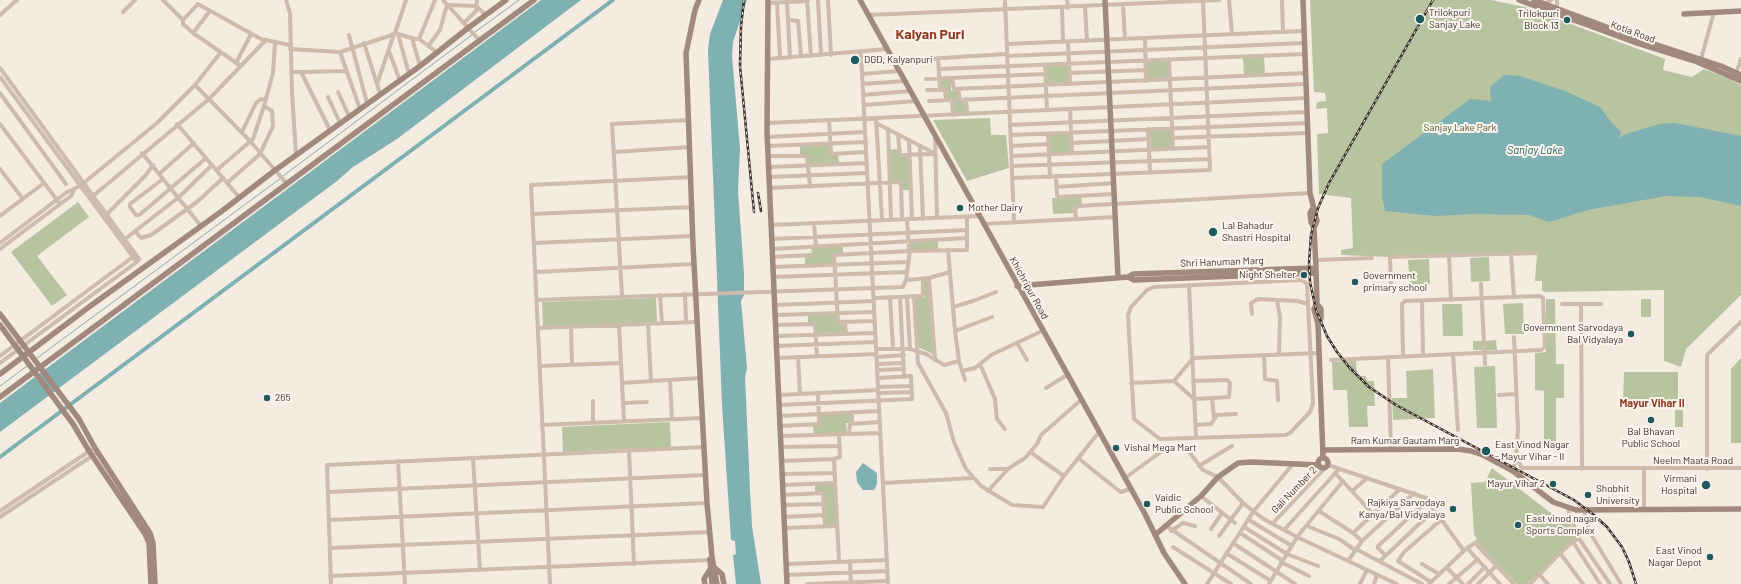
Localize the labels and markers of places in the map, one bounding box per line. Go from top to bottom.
place label: Trilokpuri Sanjay Lake [1429,7,1480,30]
place label: Trilokpuri Block 13 [1518,8,1559,32]
marker: Trilokpuri Sanjay Lake [1414,13,1426,25]
marker: Trilokpuri Block 13 [1562,15,1572,25]
marker: DGD, Kalyanpuri [849,54,861,66]
place label: DGD, Kalyanpuri [864,54,933,66]
place label: Mother Dairy [968,202,1023,214]
marker: Mother Dairy [955,203,965,213]
place label: Lal Bahadur Shastri Hospital [1222,220,1291,244]
marker: Lal Bahadur Shastri Hospital [1207,226,1219,238]
place label: Night Shelter [1239,269,1296,281]
marker: Night Shelter [1299,270,1309,280]
place label: Government primary school [1363,270,1427,294]
marker: Government primary school [1350,277,1360,287]
place label: Government Sarvodaya Bal Vidyalaya [1523,322,1623,346]
marker: Government Sarvodaya Bal Vidyalaya [1626,329,1636,339]
place label: 265 [275,392,291,404]
marker: 265 [262,393,272,403]
marker: Bal Bhavan Public School [1646,415,1656,425]
place label: Bal Bhavan Public School [1622,426,1680,450]
place label: East Vinod Nagar - Mayur Vihar - II [1495,439,1569,462]
place label: Vishal Mega Mart [1124,442,1197,454]
marker: Vishal Mega Mart [1111,443,1121,453]
marker: East Vinod Nagar - Mayur Vihar - II [1480,445,1492,457]
place label: Virmani Hospital [1661,473,1697,496]
place label: Mayur Vihar 2 [1487,478,1545,490]
marker: Mayur Vihar 2 [1548,479,1558,489]
marker: Virmani Hospital [1700,479,1712,491]
place label: Shobhit University [1596,483,1640,506]
marker: Shobhit University [1583,490,1593,500]
place label: Vaidic Public School [1155,492,1213,516]
place label: Rajkiya Sarvodaya Kanya/Bal Vidyalaya [1359,497,1445,520]
marker: Vaidic Public School [1142,499,1152,509]
marker: Rajkiya Sarvodaya Kanya/Bal Vidyalaya [1448,504,1458,514]
place label: East vinod nagar Sports Complex [1526,513,1598,536]
marker: East vinod nagar Sports Complex [1513,520,1523,530]
place label: East Vinod Nagar Depot [1648,545,1702,568]
marker: East Vinod Nagar Depot [1705,552,1715,562]

